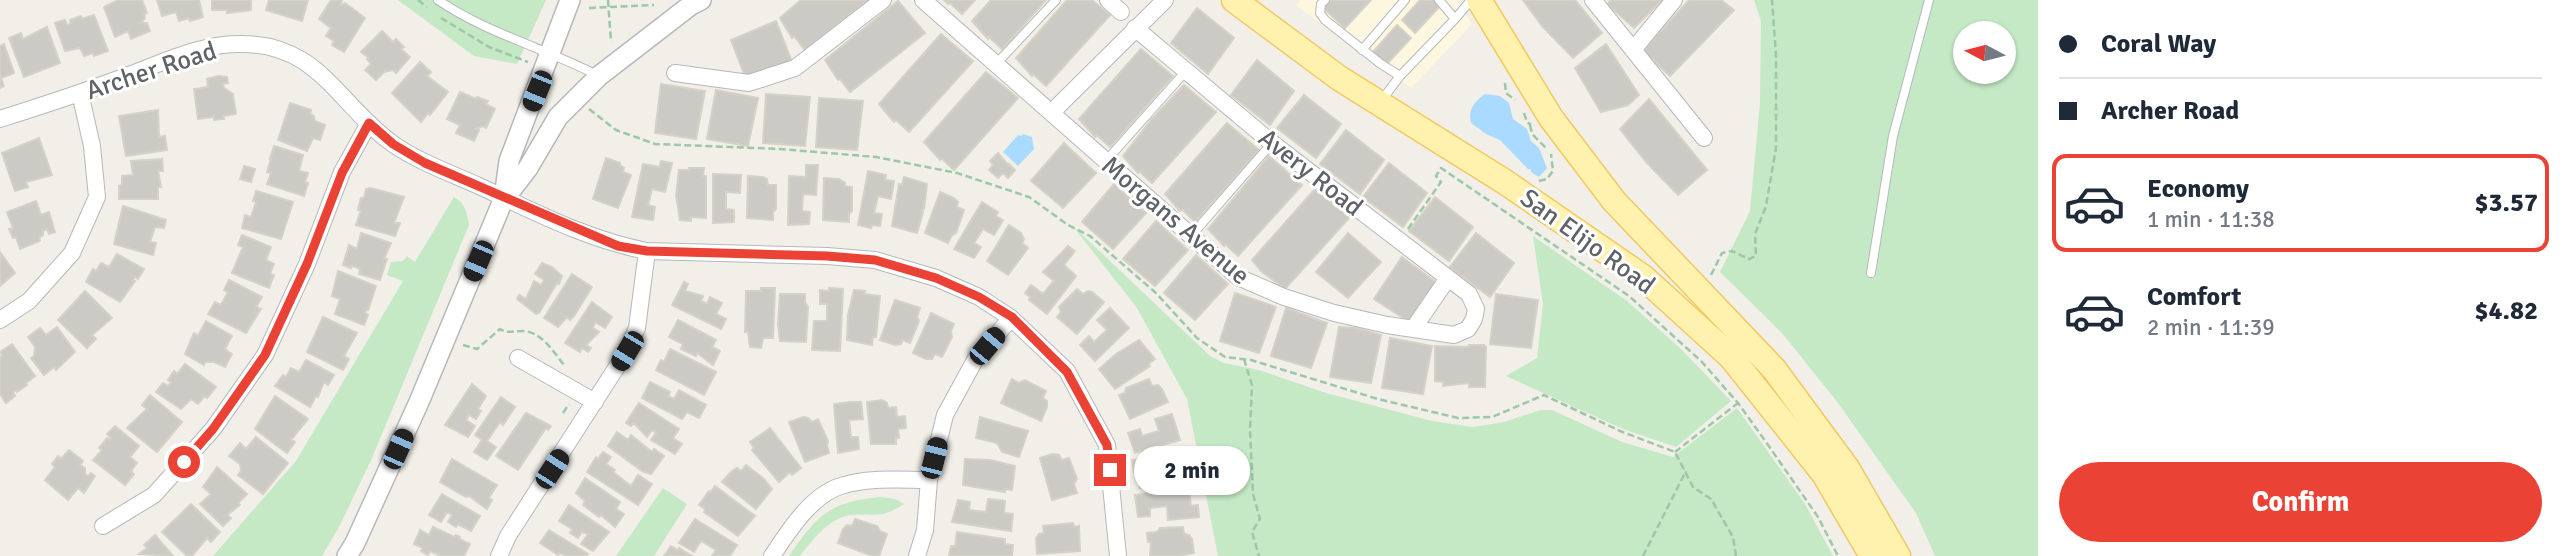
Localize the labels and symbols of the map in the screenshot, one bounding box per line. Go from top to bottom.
north arrow [1953,21,2016,84]
street label: Archer Road [82,35,221,107]
car [520,68,555,114]
street label: Avery Road [1252,122,1369,223]
street label: Morgans Avenue [1095,150,1256,292]
street label: San Elijo Road [1514,182,1661,301]
car [461,238,496,284]
car [966,323,1009,369]
car [608,328,647,374]
car [380,426,417,472]
car [919,435,950,481]
route start [168,446,200,478]
car [532,446,573,492]
callout: 2 min [1134,446,1250,494]
route end [1094,454,1126,486]

